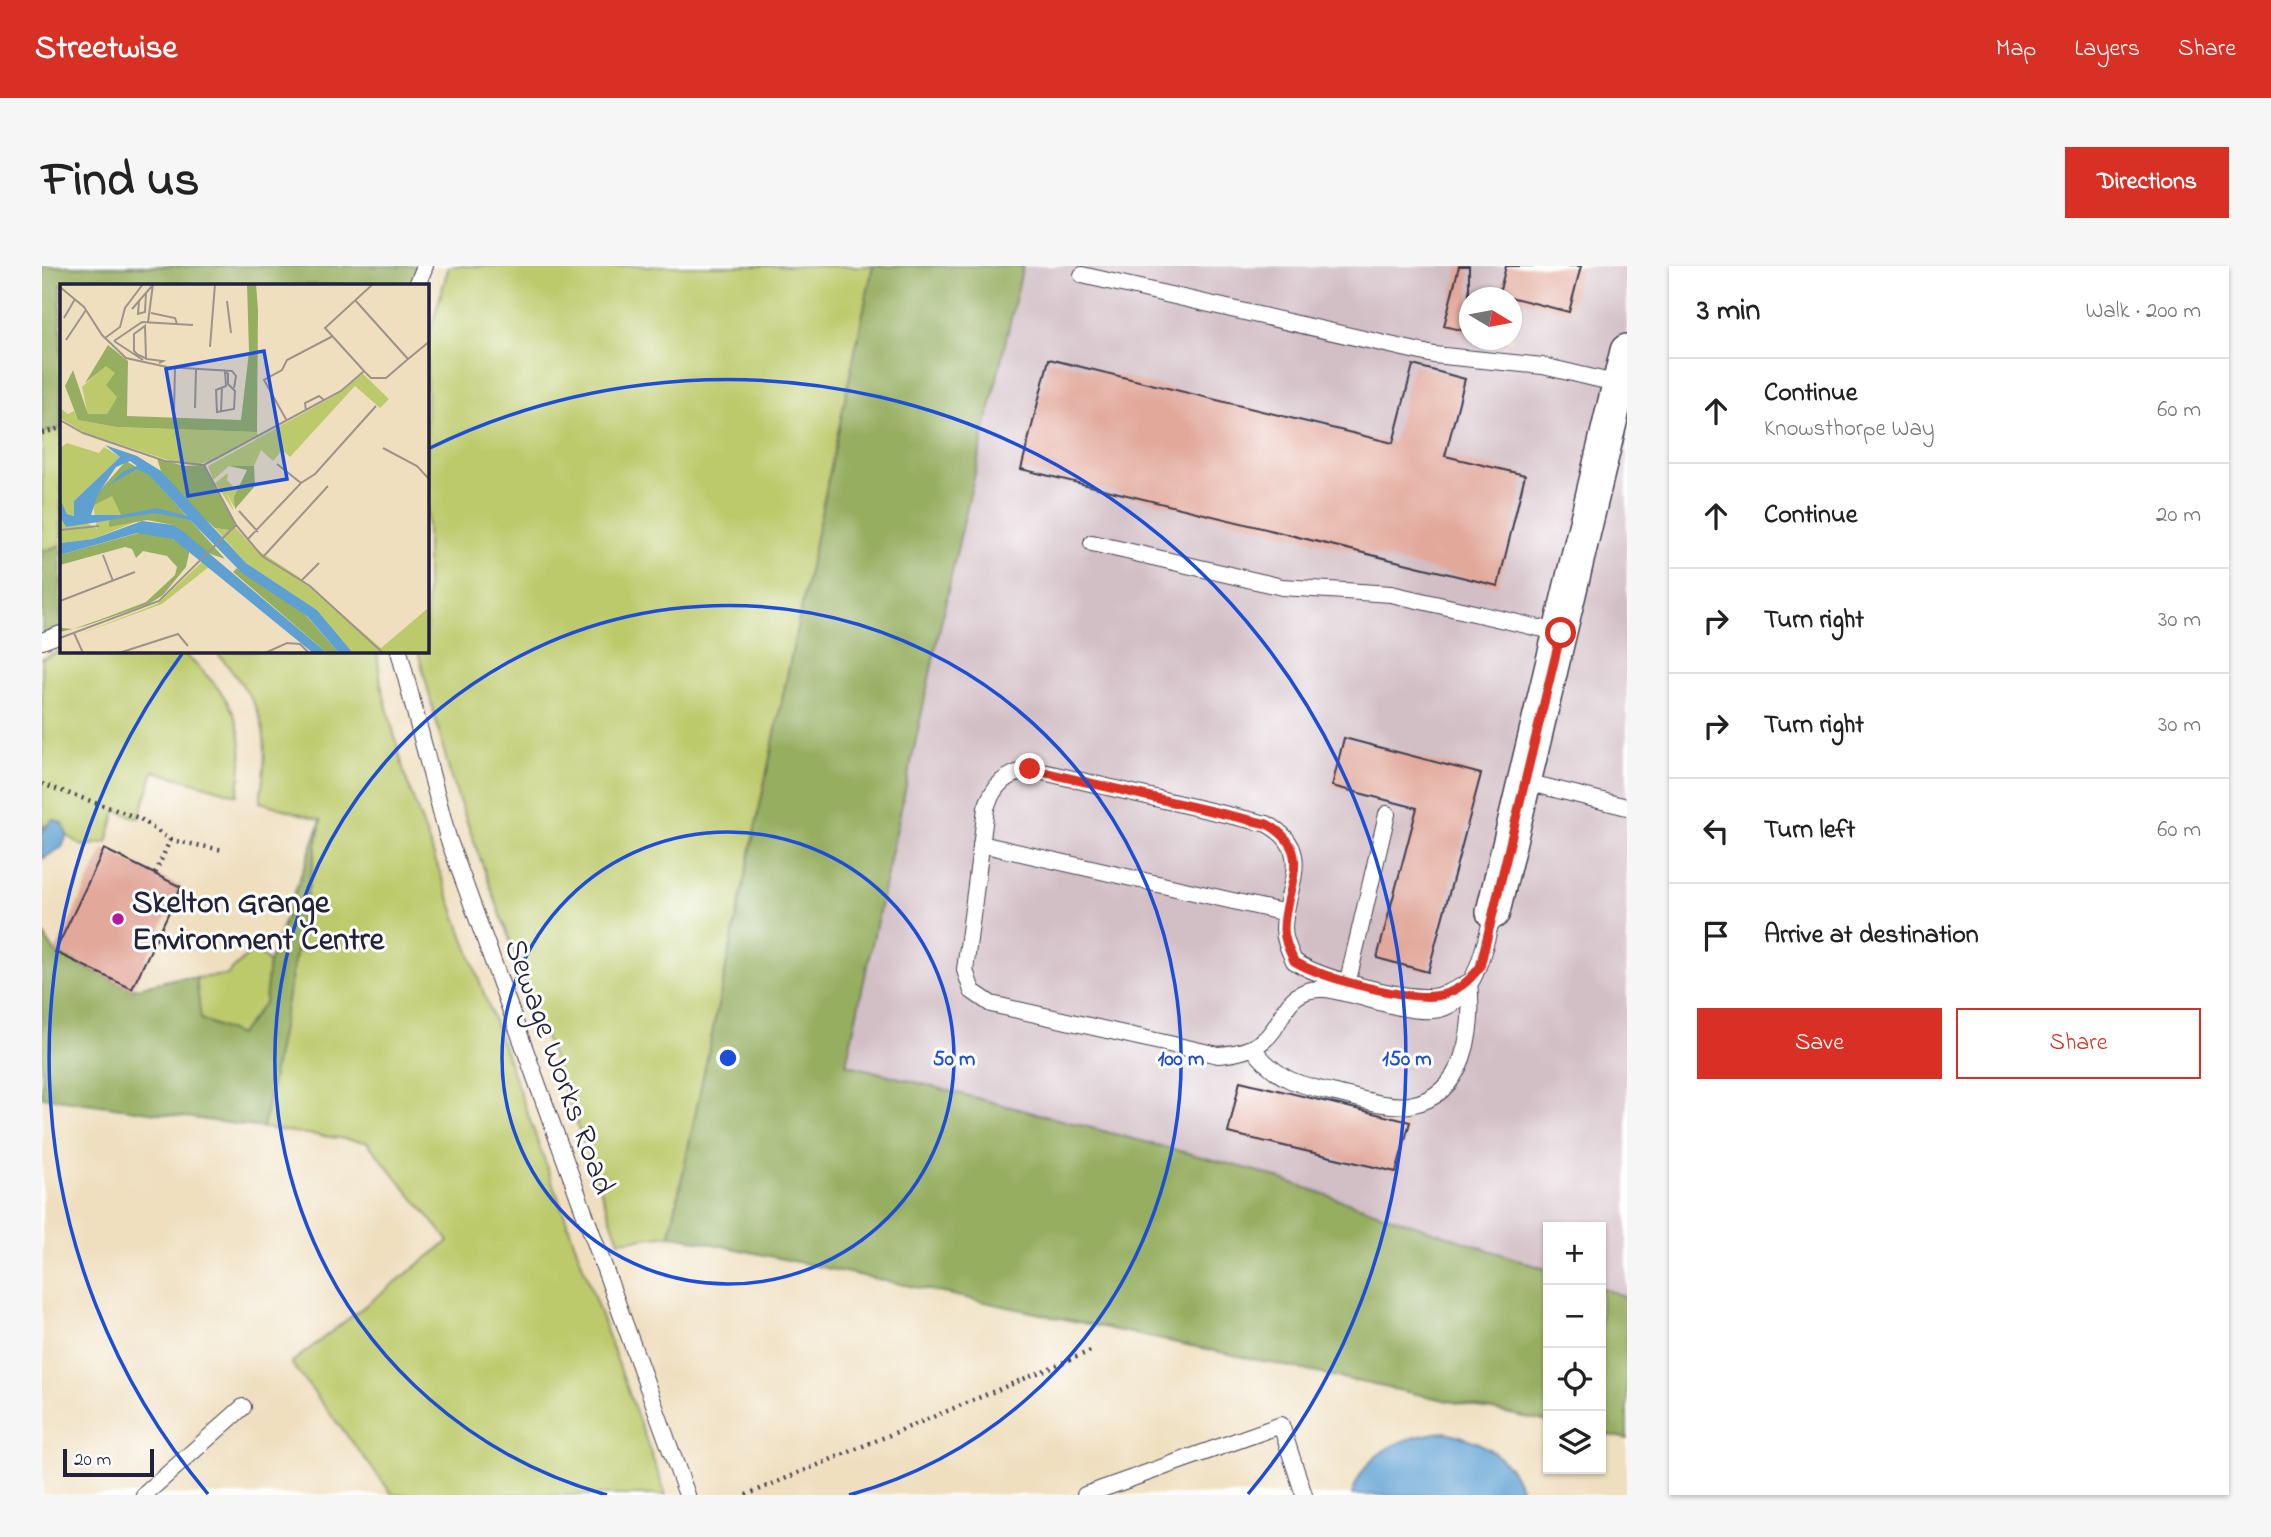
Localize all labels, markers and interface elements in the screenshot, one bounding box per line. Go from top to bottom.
text: Streetwise [35,25,177,73]
text: Map [1996,32,2036,67]
text: Layers [2074,32,2140,67]
text: Share [2178,32,2236,67]
text: Find us [42,146,199,218]
button: Directions [2065,147,2229,218]
inset map [60,284,429,653]
north arrow [1459,287,1522,350]
text: 3 min [1697,290,1760,334]
text: Walk · 200 m [2086,295,2201,328]
text: Continue [1764,375,1857,413]
icon: ahead [1697,392,1735,430]
text: 60 m [2157,394,2201,427]
text: Knowsthorpe Way [1764,413,1935,446]
icon: ahead [1697,497,1735,535]
text: Continue [1764,497,1857,535]
text: 20 m [2156,499,2201,532]
icon: right [1697,602,1735,640]
text: Turn right [1764,602,1864,640]
text: 30 m [2158,604,2201,637]
route start [1545,617,1576,648]
icon: right [1697,707,1735,745]
text: Turn right [1764,707,1864,745]
text: 30 m [2158,709,2201,742]
route end [1014,753,1045,784]
icon: left [1697,812,1735,850]
text: Turn left [1764,812,1855,850]
text: 60 m [2157,814,2201,847]
place label: Skelton Grange Environment Centre [132,881,386,965]
marker: Skelton Grange Environment Centre [110,911,126,927]
icon: arrive [1697,917,1735,955]
text: Arrive at destination [1764,917,1979,955]
street label: Sewage Works Road [490,933,626,1202]
button: Save [1697,1008,1942,1079]
button: Share [1956,1008,2201,1079]
text: 50 m [933,1045,975,1075]
text: 100 m [1158,1045,1204,1075]
text: 150 m [1382,1045,1432,1075]
centre of rings [716,1046,740,1070]
map controls [1543,1222,1606,1474]
button: + [1543,1222,1606,1285]
button: − [1543,1285,1606,1348]
button: locate [1543,1348,1606,1411]
button: layers [1543,1411,1606,1474]
scale bar [63,1446,154,1478]
text: 20 m [74,1447,111,1474]

